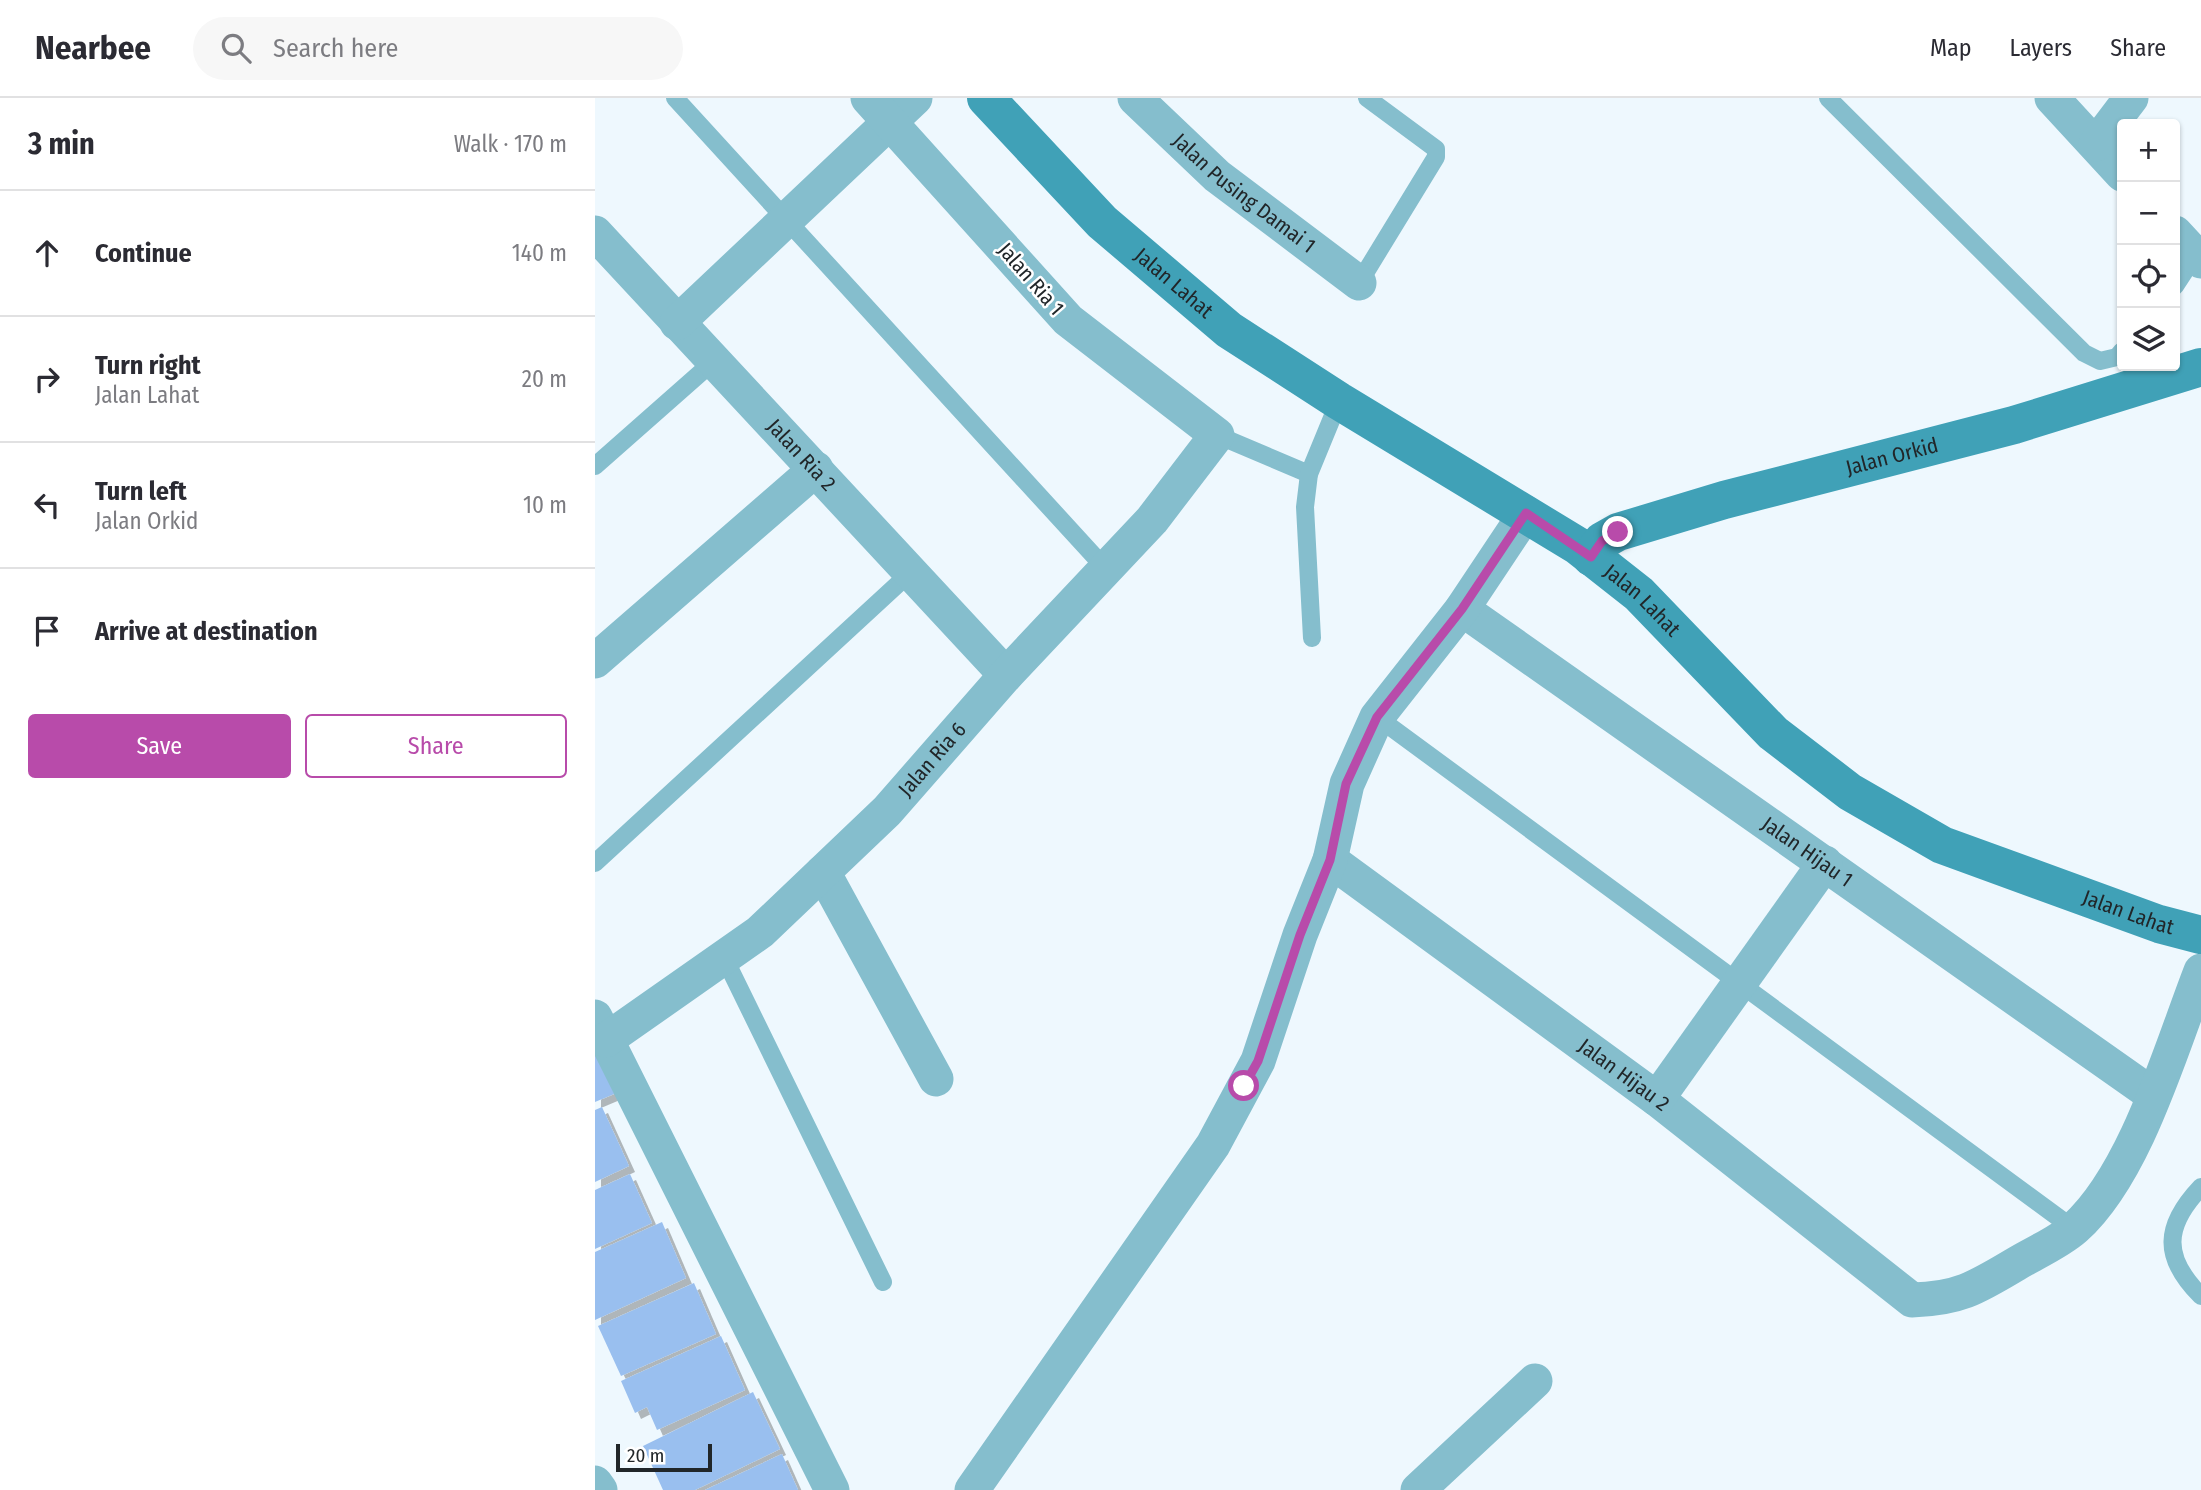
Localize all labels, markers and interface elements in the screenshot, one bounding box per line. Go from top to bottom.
search box [193,17,683,80]
text: Nearbee [35,28,151,68]
icon: search [217,29,255,67]
text: Search here [273,33,398,64]
text: Map [1930,34,1972,62]
text: Layers [2010,34,2072,62]
text: Share [2110,34,2166,62]
map controls [2117,119,2180,371]
button: + [2117,119,2180,182]
text: 3 min [28,126,95,162]
street label: Jalan Pusing Damai 1 [1167,128,1321,259]
text: Walk · 170 m [454,130,567,158]
button: − [2117,182,2180,245]
icon: ahead [28,234,66,272]
street label: Jalan Ria 1 [992,237,1070,321]
text: Continue [95,238,192,269]
text: 140 m [512,239,567,267]
street label: Jalan Lahat [1129,242,1219,324]
button: locate [2117,245,2180,308]
button: layers [2117,308,2180,371]
text: Turn right [95,350,201,381]
icon: right [28,360,66,398]
text: 20 m [522,365,567,393]
text: Jalan Lahat [95,381,199,409]
street label: Jalan Ria 2 [762,414,841,496]
street label: Jalan Orkid [1843,432,1941,481]
text: Turn left [95,476,187,507]
icon: left [28,486,66,524]
text: 10 m [523,491,567,519]
text: Jalan Orkid [95,507,198,535]
route end [1602,516,1633,547]
street label: Jalan Lahat [1599,558,1686,642]
icon: arrive [28,612,66,650]
text: Arrive at destination [95,616,318,647]
button: Save [28,714,291,778]
button: Share [305,714,567,778]
street label: Jalan Ria 6 [893,717,972,802]
street label: Jalan Hijau 1 [1757,811,1858,893]
street label: Jalan Lahat [2079,884,2177,940]
street label: Jalan Hijau 2 [1573,1033,1675,1117]
route start [1228,1070,1259,1101]
scale bar [616,1441,712,1473]
text: 20 m [627,1444,664,1467]

